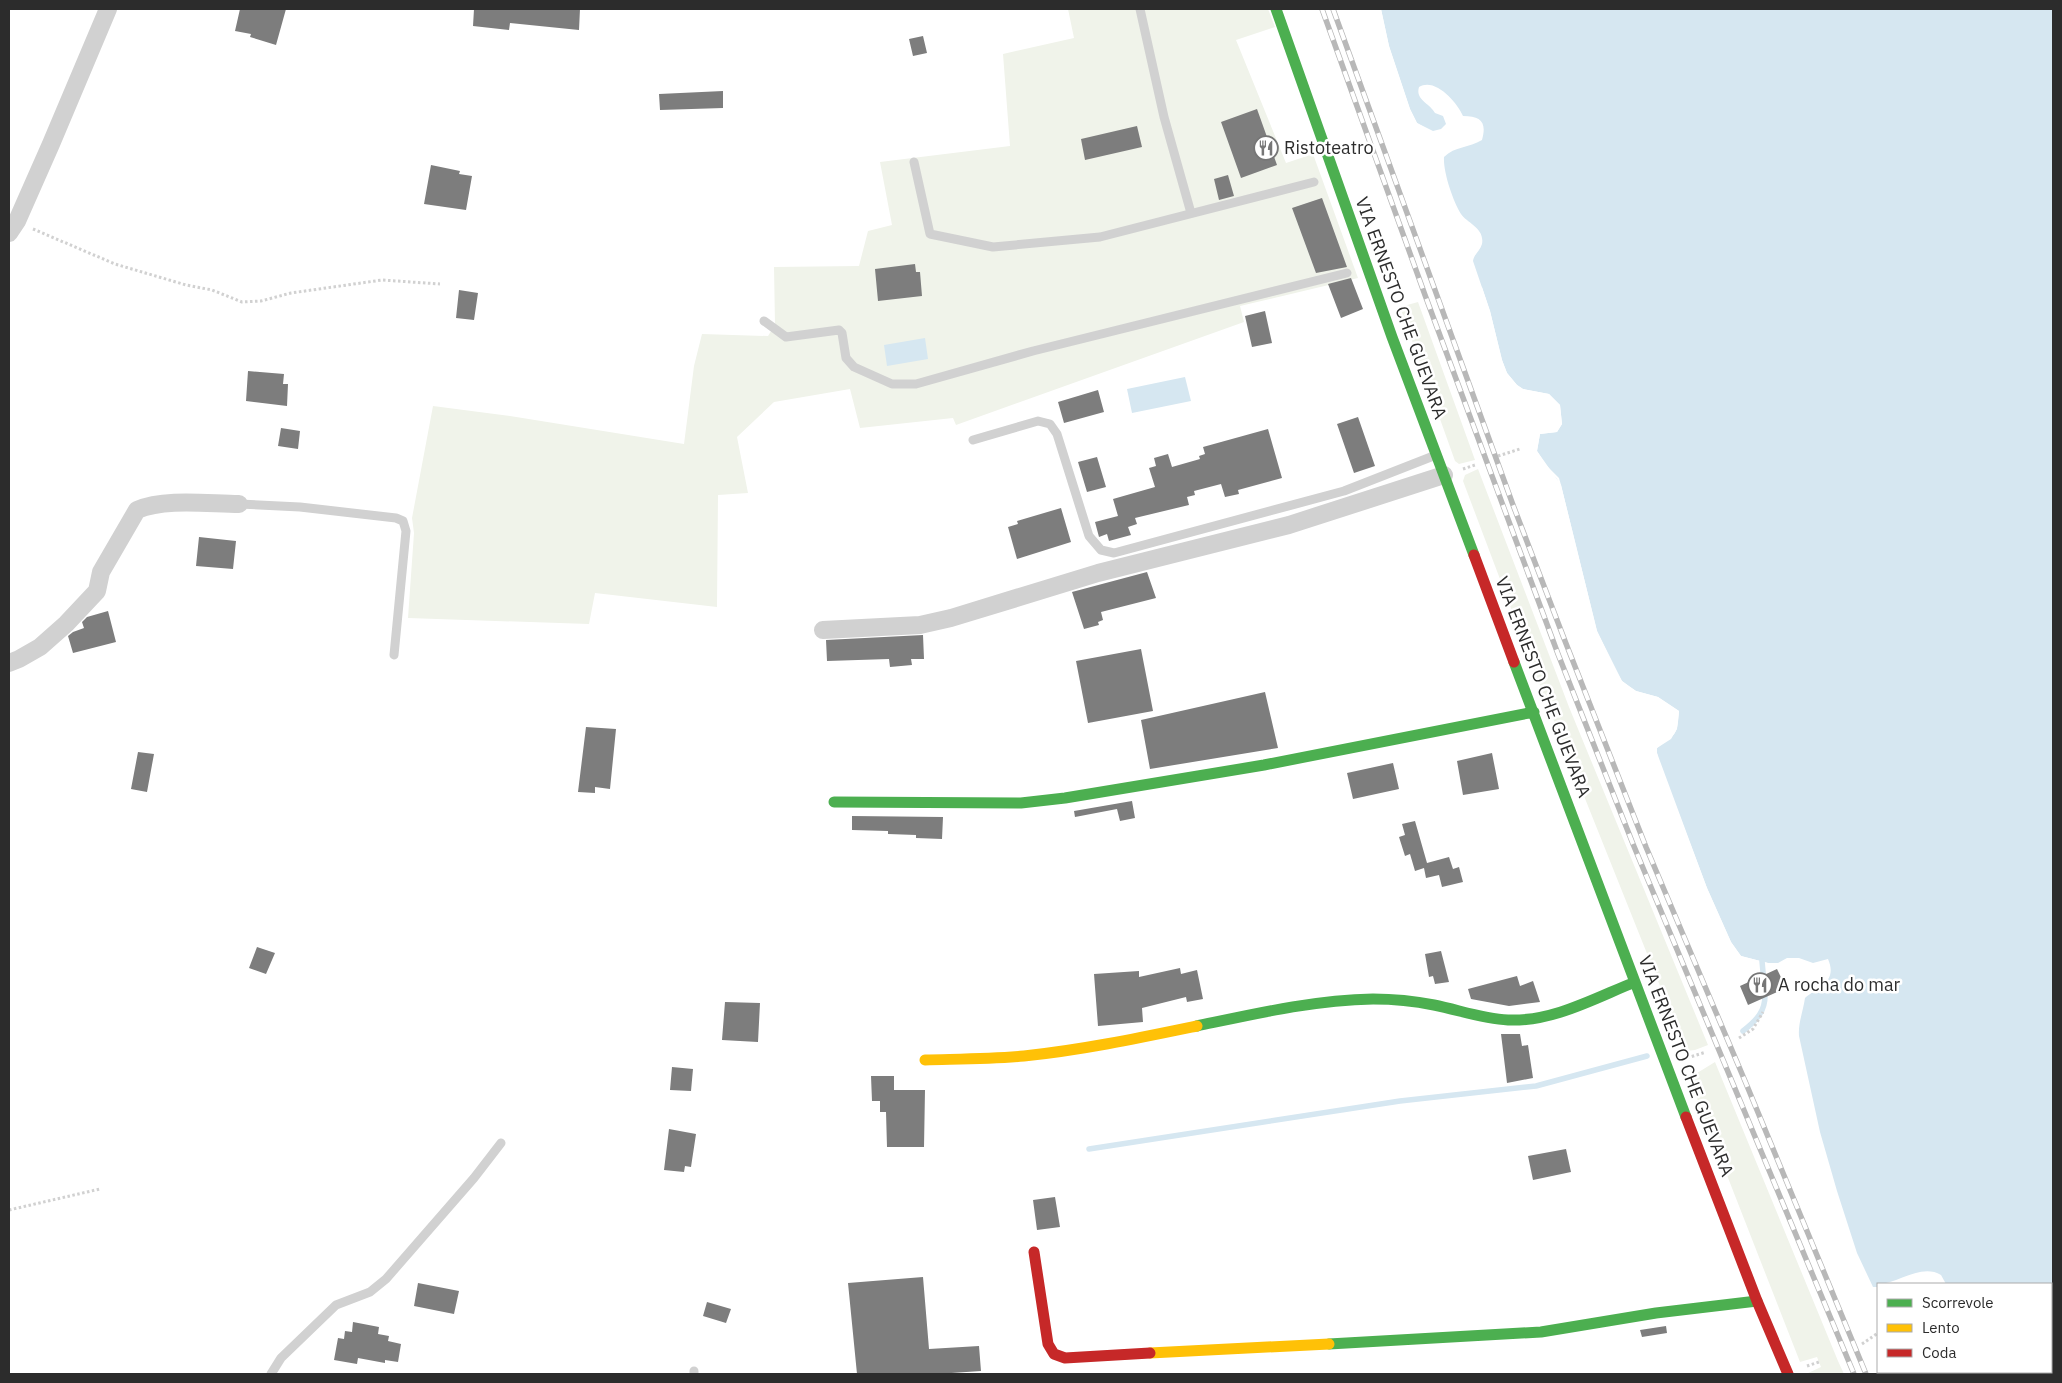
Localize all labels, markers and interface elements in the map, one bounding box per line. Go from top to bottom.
restaurant icon: Ristoteatro [1253,135,1279,161]
place label: Ristoteatro [1284,136,1374,159]
street label: VIA ERNESTO CHE GUEVARA [1351,194,1453,423]
street label: VIA ERNESTO CHE GUEVARA [1491,573,1596,801]
street label: VIA ERNESTO CHE GUEVARA [1634,952,1739,1180]
restaurant icon: A rocha do mar [1747,972,1773,998]
place label: A rocha do mar [1778,973,1901,996]
legend [1877,1283,2052,1373]
text: Scorrevole [1922,1293,1994,1312]
text: Lento [1922,1318,1960,1337]
text: Coda [1922,1343,1956,1362]

